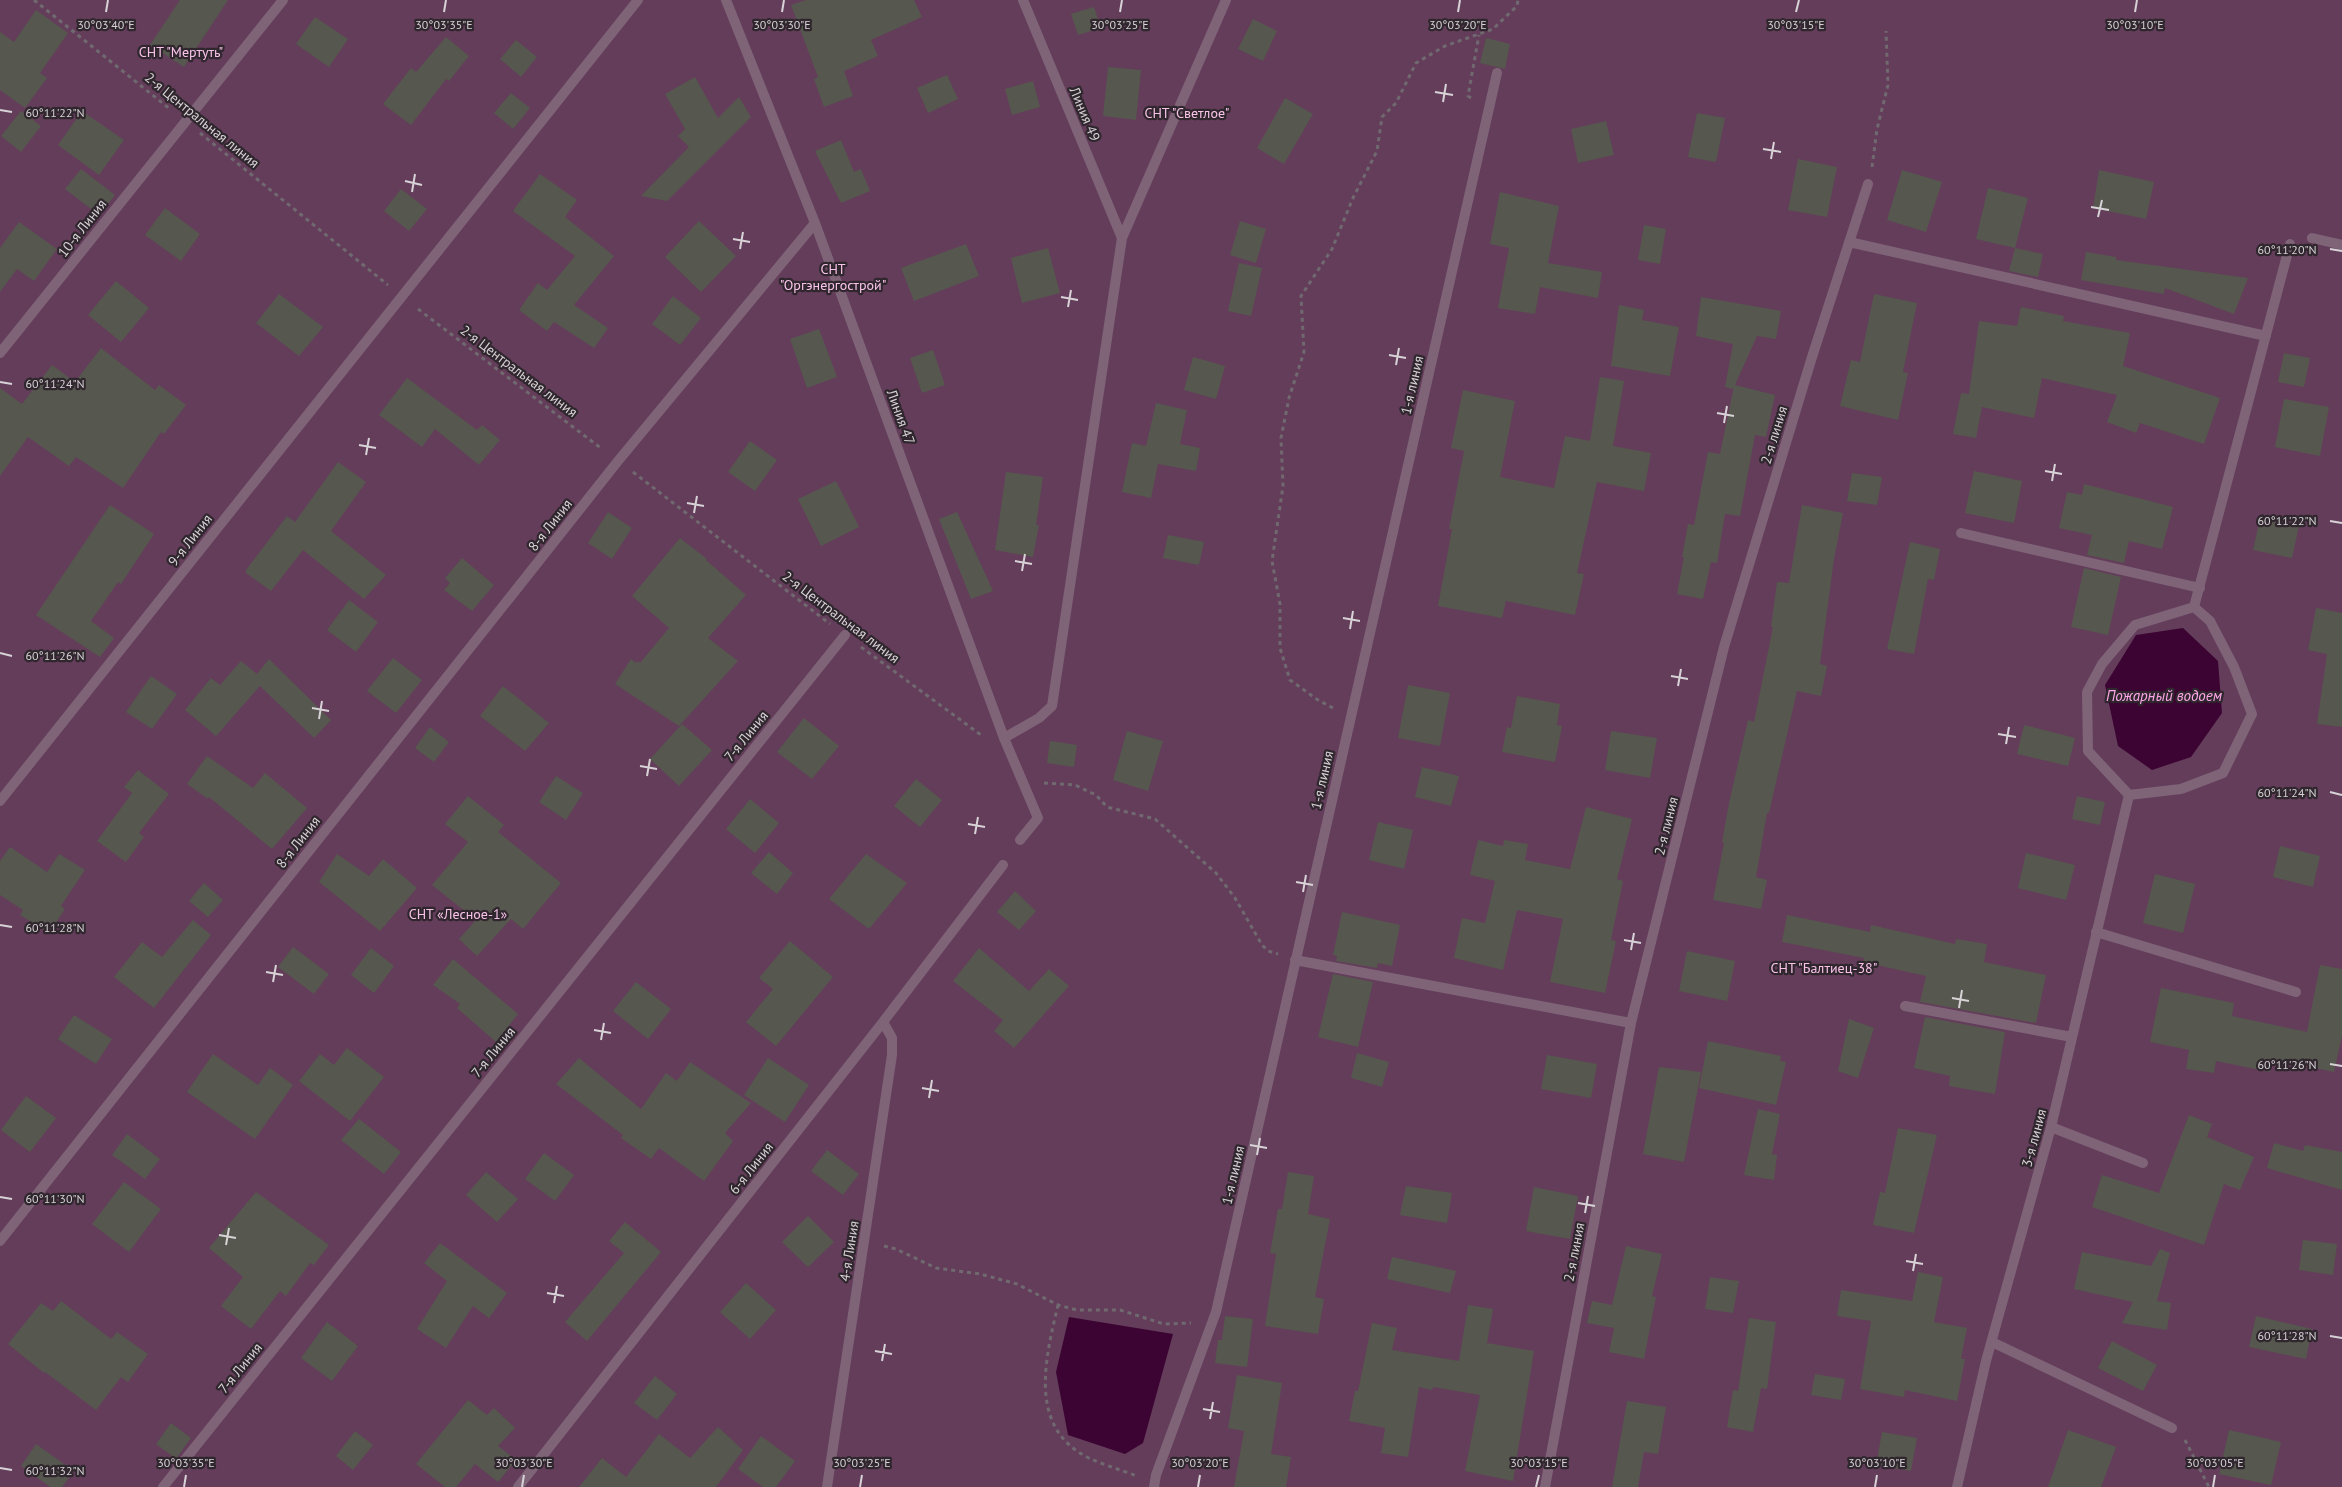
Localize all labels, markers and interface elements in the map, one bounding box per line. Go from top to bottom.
text: 30°03'40"E [77,17,135,32]
text: 30°03'35"E [415,17,473,32]
text: 30°03'30"E [753,17,811,32]
text: 30°03'25"E [1091,17,1149,32]
text: 30°03'20"E [1429,17,1487,32]
text: 30°03'15"E [1767,17,1825,32]
text: 30°03'10"E [2106,17,2164,32]
park label: СНТ "Мертуть" [139,43,223,61]
street label: 2-я Центральная линия [141,68,263,172]
street label: Линия 49 [1065,83,1104,144]
park label: СНТ "Светлое" [1144,104,1230,122]
text: 60°11'22"N [25,105,85,120]
street label: 10-я Линия [54,195,110,261]
text: 60°11'20"N [2257,242,2317,257]
park label: СНТ "Оргэнергострой" [780,260,886,294]
street label: 2-я Центральная линия [457,321,581,421]
street label: 1-я линия [1397,354,1427,416]
text: 60°11'24"N [25,376,85,391]
street label: Линия 47 [882,386,919,447]
street label: 2-я линия [1757,404,1791,466]
street label: 8-я Линия [524,495,576,555]
street label: 9-я Линия [164,510,216,570]
text: 60°11'22"N [2257,513,2317,528]
street label: 2-я Центральная линия [779,567,903,667]
text: 60°11'26"N [25,648,85,663]
water label: Пожарный водоем [2106,686,2223,705]
street label: 7-я Линия [720,707,772,765]
street label: 1-я линия [1307,749,1337,811]
text: 60°11'24"N [2257,785,2317,800]
street label: 2-я линия [1650,795,1682,857]
street label: 8-я Линия [272,812,324,872]
park label: СНТ «Лесное-1» [409,905,508,923]
text: 60°11'28"N [25,920,85,935]
park label: СНТ "Балтиец-38" [1771,959,1877,977]
street label: 7-я Линия [467,1023,519,1081]
text: 60°11'26"N [2257,1057,2317,1072]
street label: 3-я линия [2018,1107,2050,1169]
street label: 6-я Линия [725,1138,777,1198]
street label: 1-я линия [1218,1144,1248,1206]
text: 60°11'30"N [25,1191,85,1206]
street label: 4-я Линия [835,1219,863,1283]
street label: 2-я линия [1559,1221,1589,1283]
text: 60°11'28"N [2257,1328,2317,1343]
street label: 7-я Линия [214,1339,266,1397]
text: 30°03'35"E [157,1455,215,1470]
text: 30°03'30"E [495,1455,553,1470]
text: 30°03'25"E [833,1455,891,1470]
text: 30°03'20"E [1171,1455,1229,1470]
text: 30°03'15"E [1510,1455,1568,1470]
text: 30°03'10"E [1848,1455,1906,1470]
text: 30°03'05"E [2186,1455,2244,1470]
text: 60°11'32"N [25,1463,85,1478]

